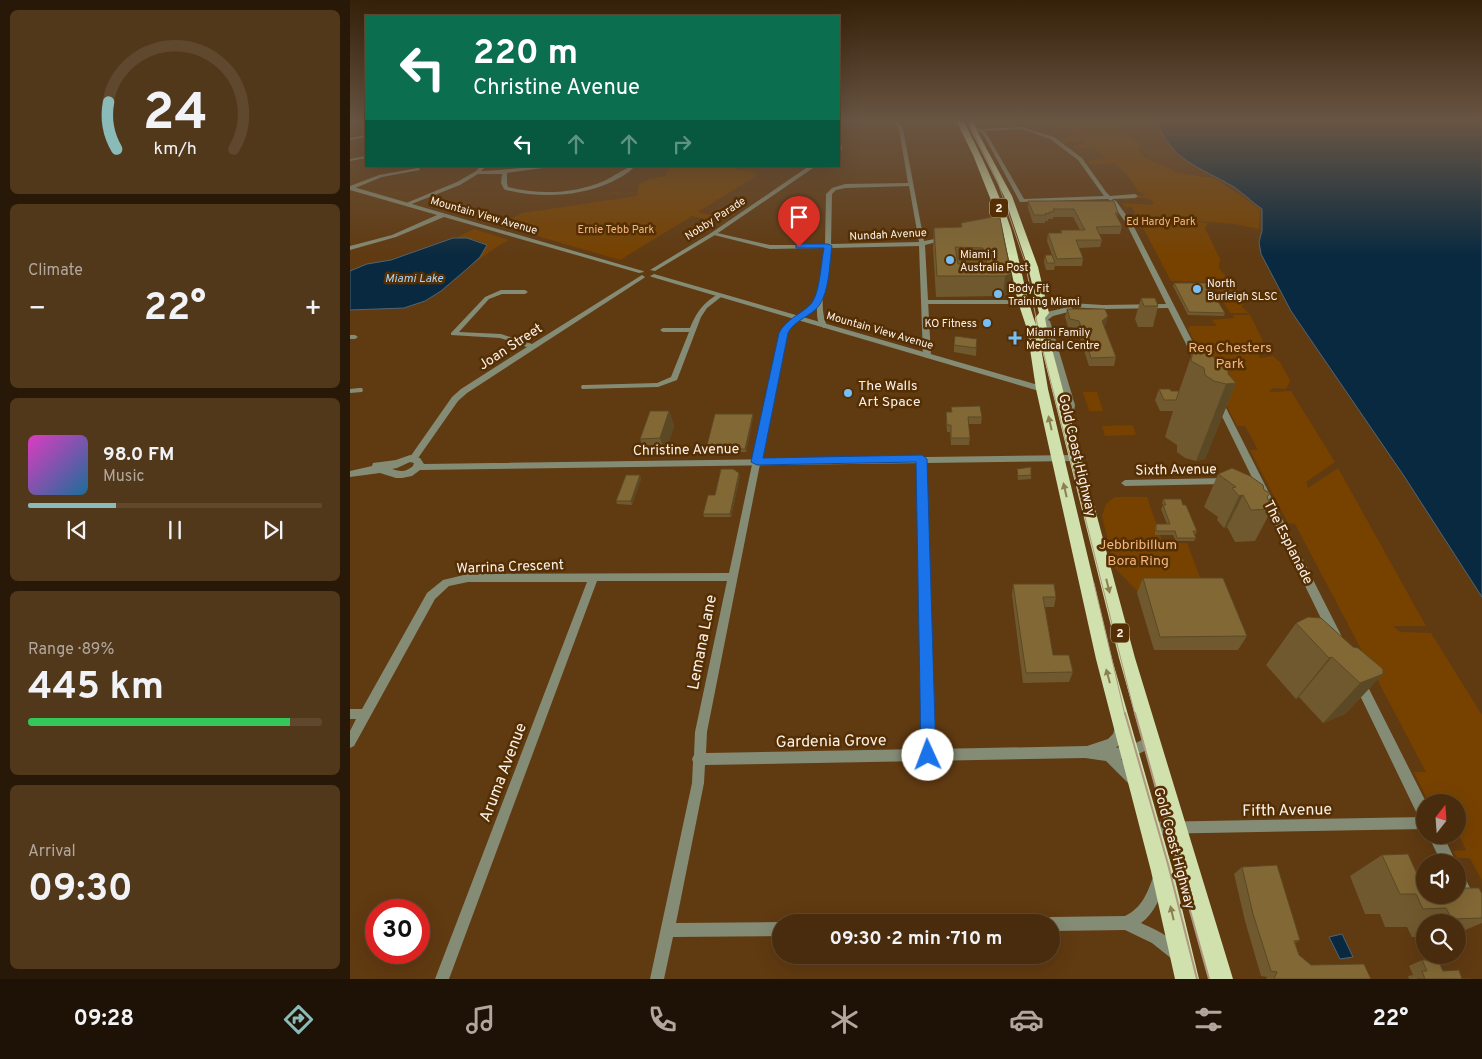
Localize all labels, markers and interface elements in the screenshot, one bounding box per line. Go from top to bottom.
text: 220 m [473,32,578,76]
icon: left [390,35,455,100]
text: Christine Avenue [473,75,640,102]
text: 24 [142,82,208,148]
icon: left [509,130,537,158]
icon: ahead [562,130,590,158]
icon: ahead [615,130,643,158]
icon: right [668,130,696,158]
text: km/h [153,138,197,161]
street label: Mountain View Avenue [429,194,539,238]
street label: Nobby Parade [683,194,749,244]
pin [778,196,820,247]
road number: 2 [990,198,1008,218]
icon: arrive [785,203,813,231]
park label: Ed Hardy Park [1126,215,1196,229]
park label: Ernie Tebb Park [578,223,655,237]
street label: Nundah Avenue [849,226,927,244]
place label: Miami 1 Australia Post [960,248,1028,275]
marker: Miami 1 Australia Post [944,254,956,266]
text: Climate [28,261,83,281]
water label: Miami Lake [385,271,444,287]
place label: North Burleigh SLSC [1207,277,1278,304]
place label: Body Fit Training Miami [1008,282,1080,309]
marker: North Burleigh SLSC [1191,283,1203,295]
text: 22° [144,285,206,334]
marker: Body Fit Training Miami [992,288,1004,300]
text: − [28,292,46,328]
text: + [304,292,322,328]
street label: Mountain View Avenue [825,309,935,353]
place label: KO Fitness [924,317,977,331]
marker: KO Fitness [981,317,993,329]
street label: Joan Street [476,320,546,374]
place label: Miami Family Medical Centre [1026,326,1100,353]
marker: Miami Family Medical Centre [1008,331,1022,345]
park label: Reg Chesters Park [1188,340,1272,373]
place label: The Walls Art Space [858,378,920,411]
marker: The Walls Art Space [842,387,854,399]
street label: Gold Coast Highway [1054,392,1099,518]
one-way arrow [1046,416,1054,431]
street label: Christine Avenue [633,441,739,460]
text: 98.0 FM [103,443,174,467]
street label: Sixth Avenue [1135,461,1217,480]
text: Music [103,467,144,487]
one-way arrow [1061,482,1069,497]
street label: The Esplanade [1259,498,1316,587]
icon: previous [63,516,91,544]
icon: pause [161,516,189,544]
icon: next [259,516,287,544]
park label: Jebbribillum Bora Ring [1099,537,1177,570]
street label: Warrina Crescent [456,557,564,578]
one-way arrow [1104,578,1112,594]
street label: Lemana Lane [684,593,722,692]
road number: 2 [1111,624,1129,642]
text: Range · 89% [28,640,114,660]
text: 445 km [28,664,164,713]
one-way arrow [1104,668,1112,683]
street label: Aruma Avenue [476,720,532,825]
position arrow [901,728,953,780]
street label: Gardenia Grove [775,731,887,753]
street label: Gold Coast Highway [1149,786,1198,911]
north arrow [1416,794,1466,844]
map controls [1416,794,1466,964]
street label: Fifth Avenue [1242,800,1332,822]
text: Arrival [28,842,76,862]
button: sound [1416,854,1466,904]
text: 09:30 [28,866,133,915]
speed limit sign: 30 [365,899,430,964]
one-way arrow [1168,905,1176,920]
button: search [1416,914,1466,964]
text: 09:30 · 2 min · 710 m [829,927,1003,951]
icon: directions [281,1002,316,1037]
icon: music [463,1002,498,1037]
icon: phone [645,1002,680,1037]
icon: climate [827,1002,862,1037]
icon: car [1009,1002,1044,1037]
icon: filters [1191,1002,1226,1037]
text: 09:28 [73,1006,134,1033]
text: 22° [1372,1006,1408,1033]

